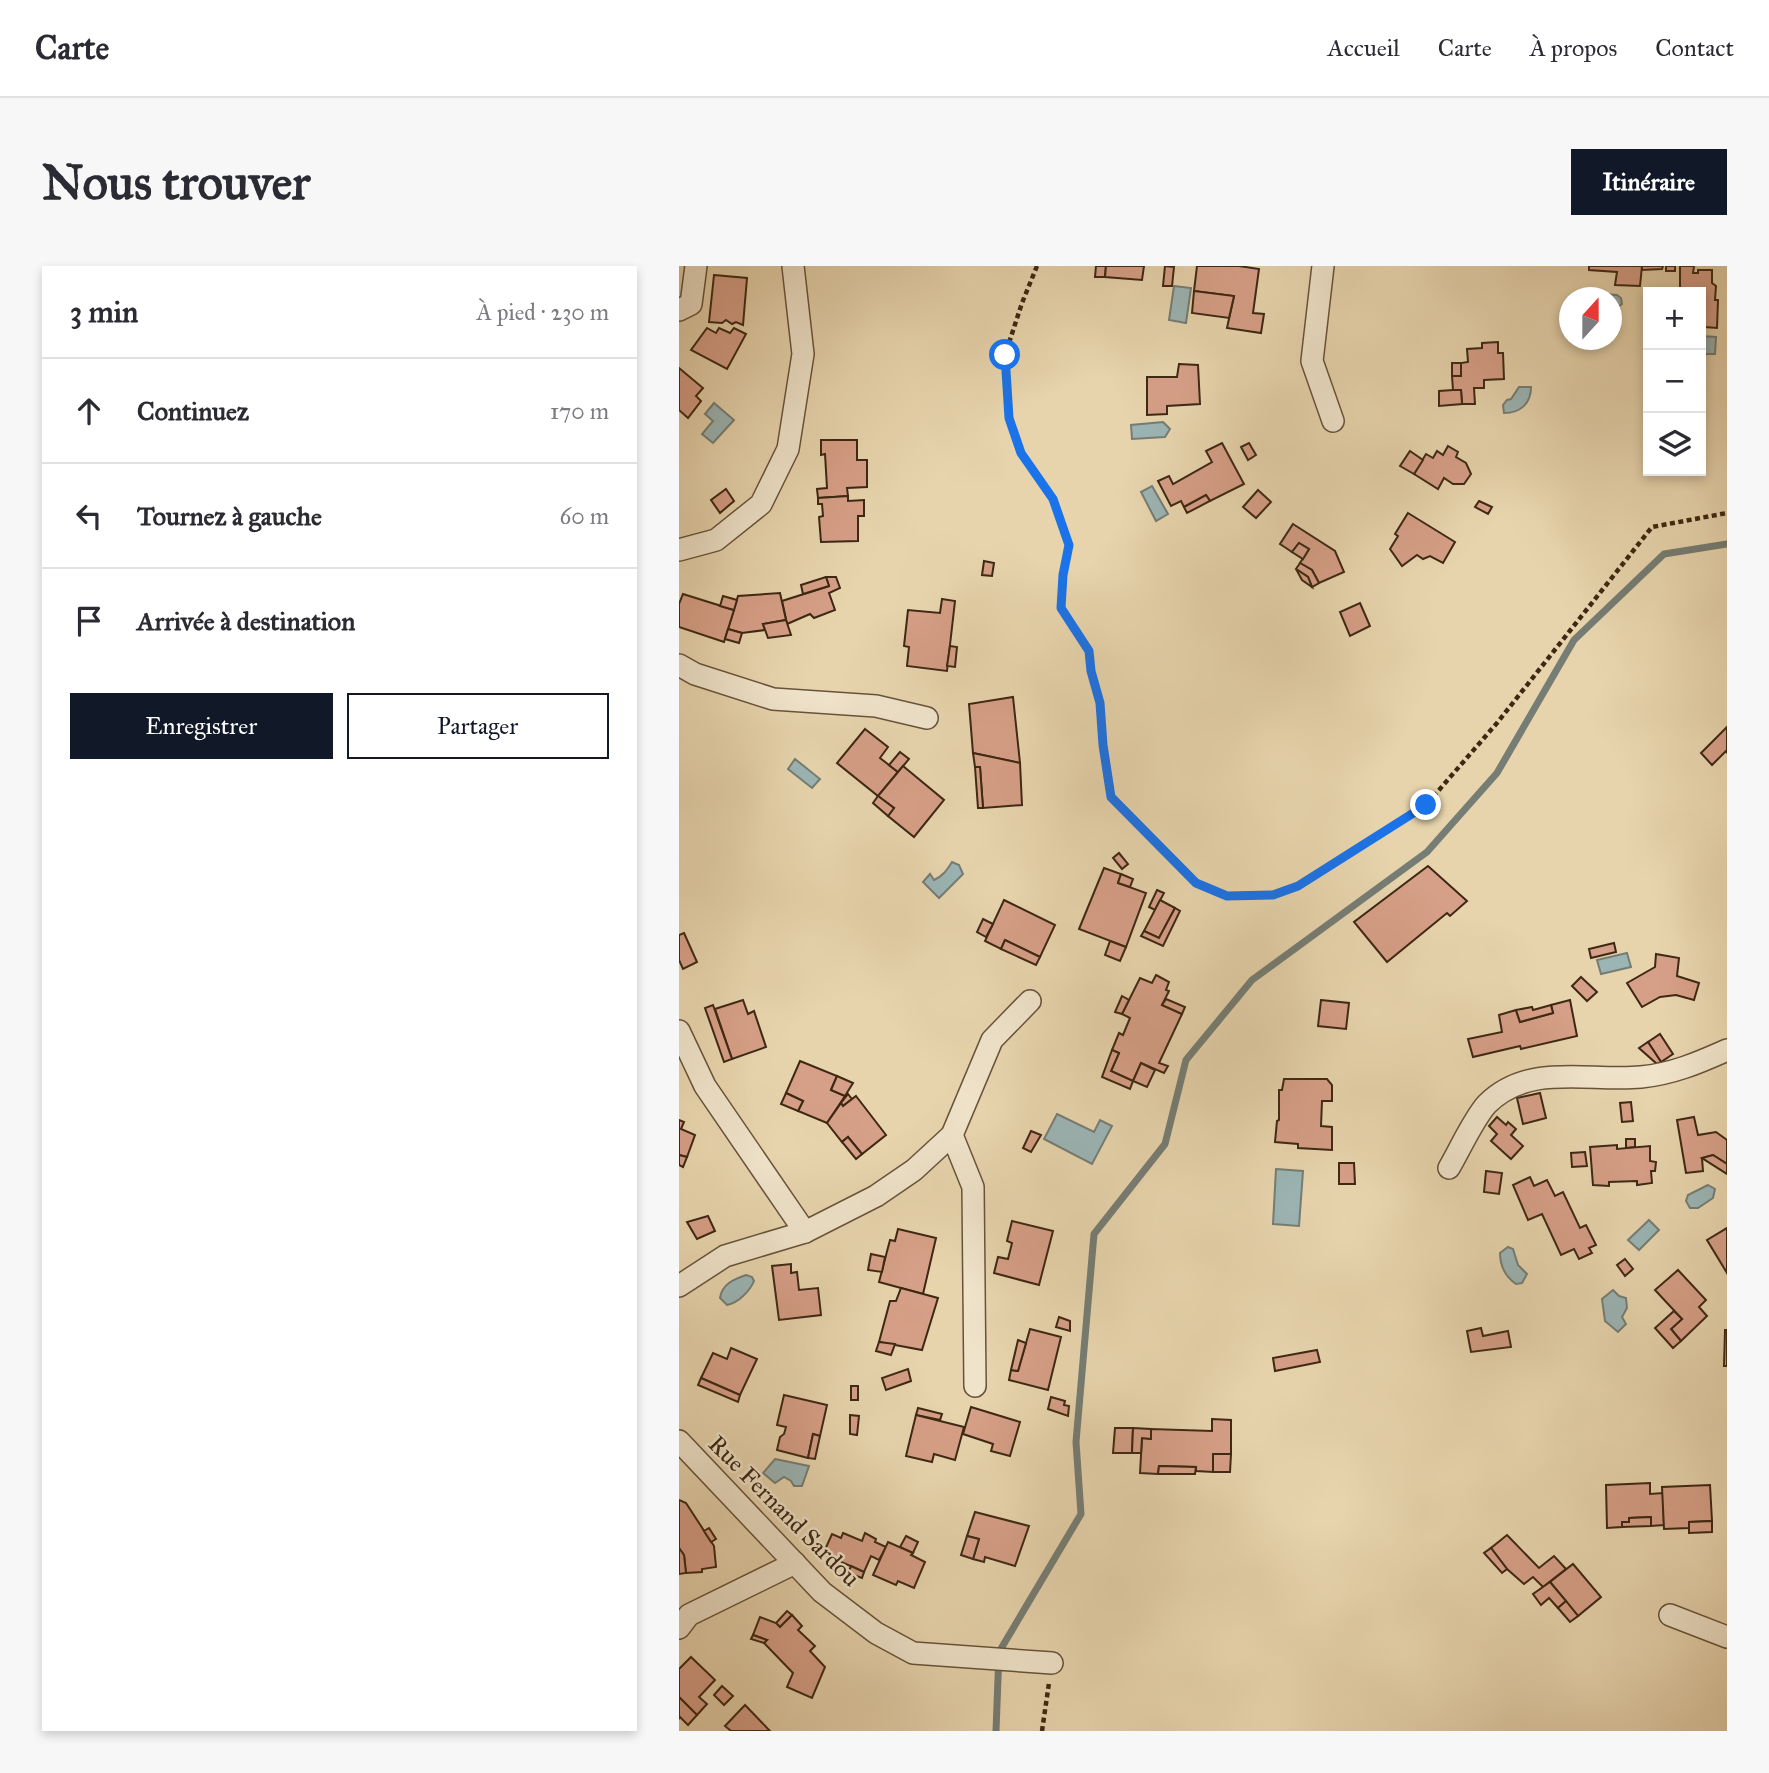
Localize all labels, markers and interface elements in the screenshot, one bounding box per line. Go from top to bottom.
text: Carte [35,28,109,68]
text: Accueil [1328,33,1400,63]
text: Carte [1438,33,1492,63]
text: À propos [1530,33,1617,63]
text: Contact [1655,33,1734,63]
button: Itinéraire [1571,149,1727,215]
text: Nous trouver [42,153,310,212]
north arrow [1559,287,1622,350]
map controls [1643,287,1706,476]
button: + [1643,287,1706,350]
text: 3 min [70,294,138,330]
text: À pied · 230 m [477,298,609,326]
route start [989,339,1020,370]
button: − [1643,350,1706,413]
icon: ahead [70,392,108,430]
text: Continuez [137,395,249,427]
text: 170 m [550,397,609,425]
button: layers [1643,413,1706,476]
icon: left [70,497,108,535]
text: Tournez à gauche [137,500,322,532]
text: 60 m [560,502,609,530]
icon: arrive [70,602,108,640]
text: Arrivée à destination [137,605,355,637]
button: Enregistrer [70,693,333,759]
button: Partager [347,693,609,759]
route end [1410,789,1441,820]
street label: Rue Fernand Sardou [702,1429,866,1593]

